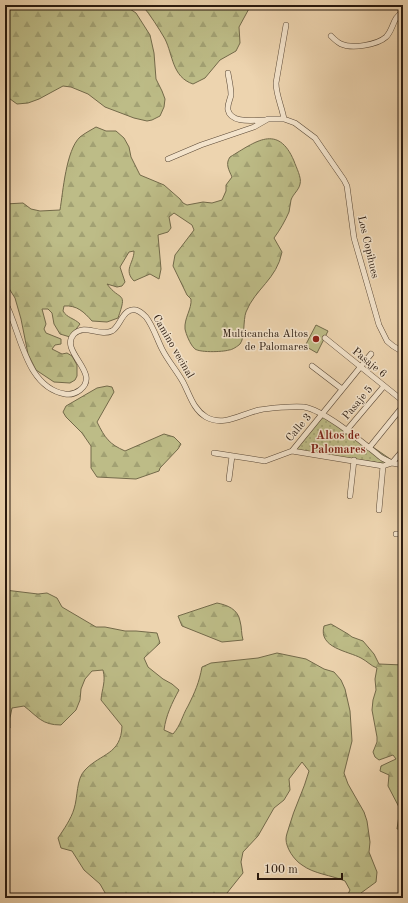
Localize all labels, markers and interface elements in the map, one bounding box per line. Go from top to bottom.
street label: Los Copihues [355,215,380,280]
street label: Camino vecinal [150,313,195,380]
place label: Multicancha Altos de Palomares [222,329,308,353]
marker: Multicancha Altos de Palomares [311,334,321,344]
street label: Pasaje 6 [350,346,388,380]
street label: Pasaje 5 [341,384,375,422]
street label: Calle 3 [284,412,314,444]
district label: Altos de Palomares [310,430,366,456]
scale bar [258,855,342,881]
text: 100 m [264,864,298,876]

